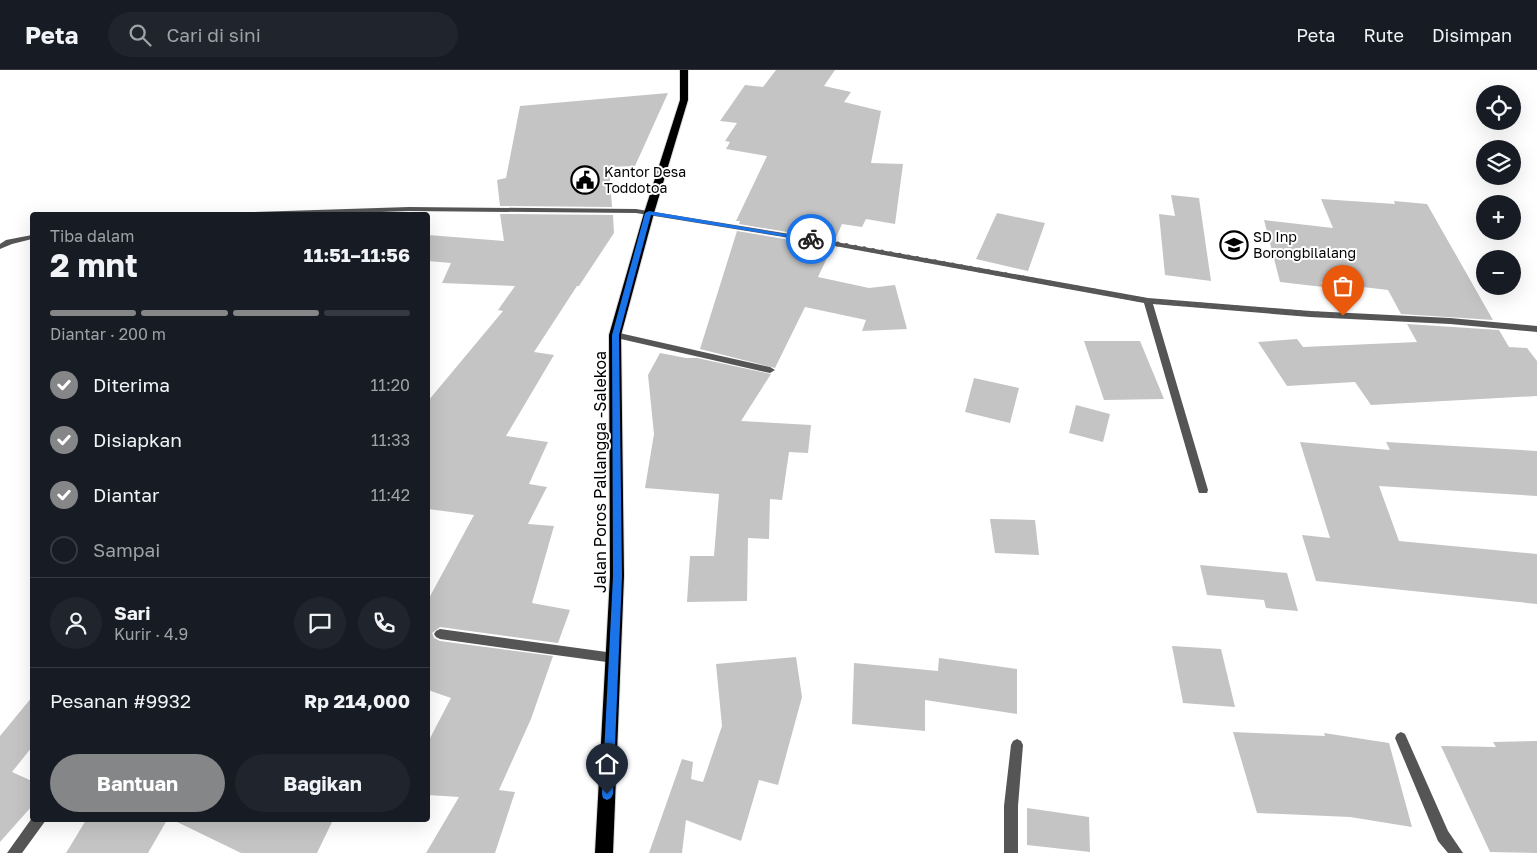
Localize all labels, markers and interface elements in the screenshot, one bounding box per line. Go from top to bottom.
search box [108,12,458,57]
text: Peta [25,20,78,49]
icon: search [126,21,154,49]
text: Cari di sini [166,23,261,46]
text: Peta [1296,24,1336,46]
text: Rute [1364,24,1404,46]
text: Disimpan [1432,24,1512,46]
map controls [1476,85,1521,295]
button: locate [1476,85,1521,130]
button: layers [1476,140,1521,185]
place label: Kantor Desa Toddotoa [604,163,686,196]
public building icon: Kantor Desa Toddotoa [570,165,600,195]
button: + [1476,195,1521,240]
courier [786,214,836,264]
icon: bike [797,225,825,253]
text: Tiba dalam [50,226,134,246]
place label: SD Inp Borongbilalang [1253,228,1356,261]
school or university icon: SD Inp Borongbilalang [1219,230,1249,260]
text: 11:51–11:56 [304,243,410,266]
text: 2 mnt [50,246,138,284]
button: − [1476,250,1521,295]
pin [1322,265,1364,316]
icon: bag [1329,272,1357,300]
text: Diantar · 200 m [50,324,166,344]
street label: Jalan Poros Pallangga -Salekoa [590,351,610,593]
icon: check [50,371,78,399]
text: Diterima [93,373,170,396]
text: 11:20 [370,375,410,395]
icon: check [50,426,78,454]
text: Disiapkan [93,428,182,451]
text: 11:33 [371,430,410,450]
icon: check [50,481,78,509]
text: Diantar [93,483,159,506]
text: 11:42 [371,485,410,505]
text: Sampai [93,538,160,561]
button: person [50,597,102,649]
button: chat [294,597,346,649]
button: phone [358,597,410,649]
text: Sari [114,601,150,624]
text: Kurir · 4.9 [114,624,188,644]
text: Pesanan #9932 [50,689,191,712]
text: Rp 214,000 [304,689,410,712]
pin [586,743,628,794]
icon: home [593,750,621,778]
button: Bantuan [50,754,225,812]
button: Bagikan [235,754,410,812]

